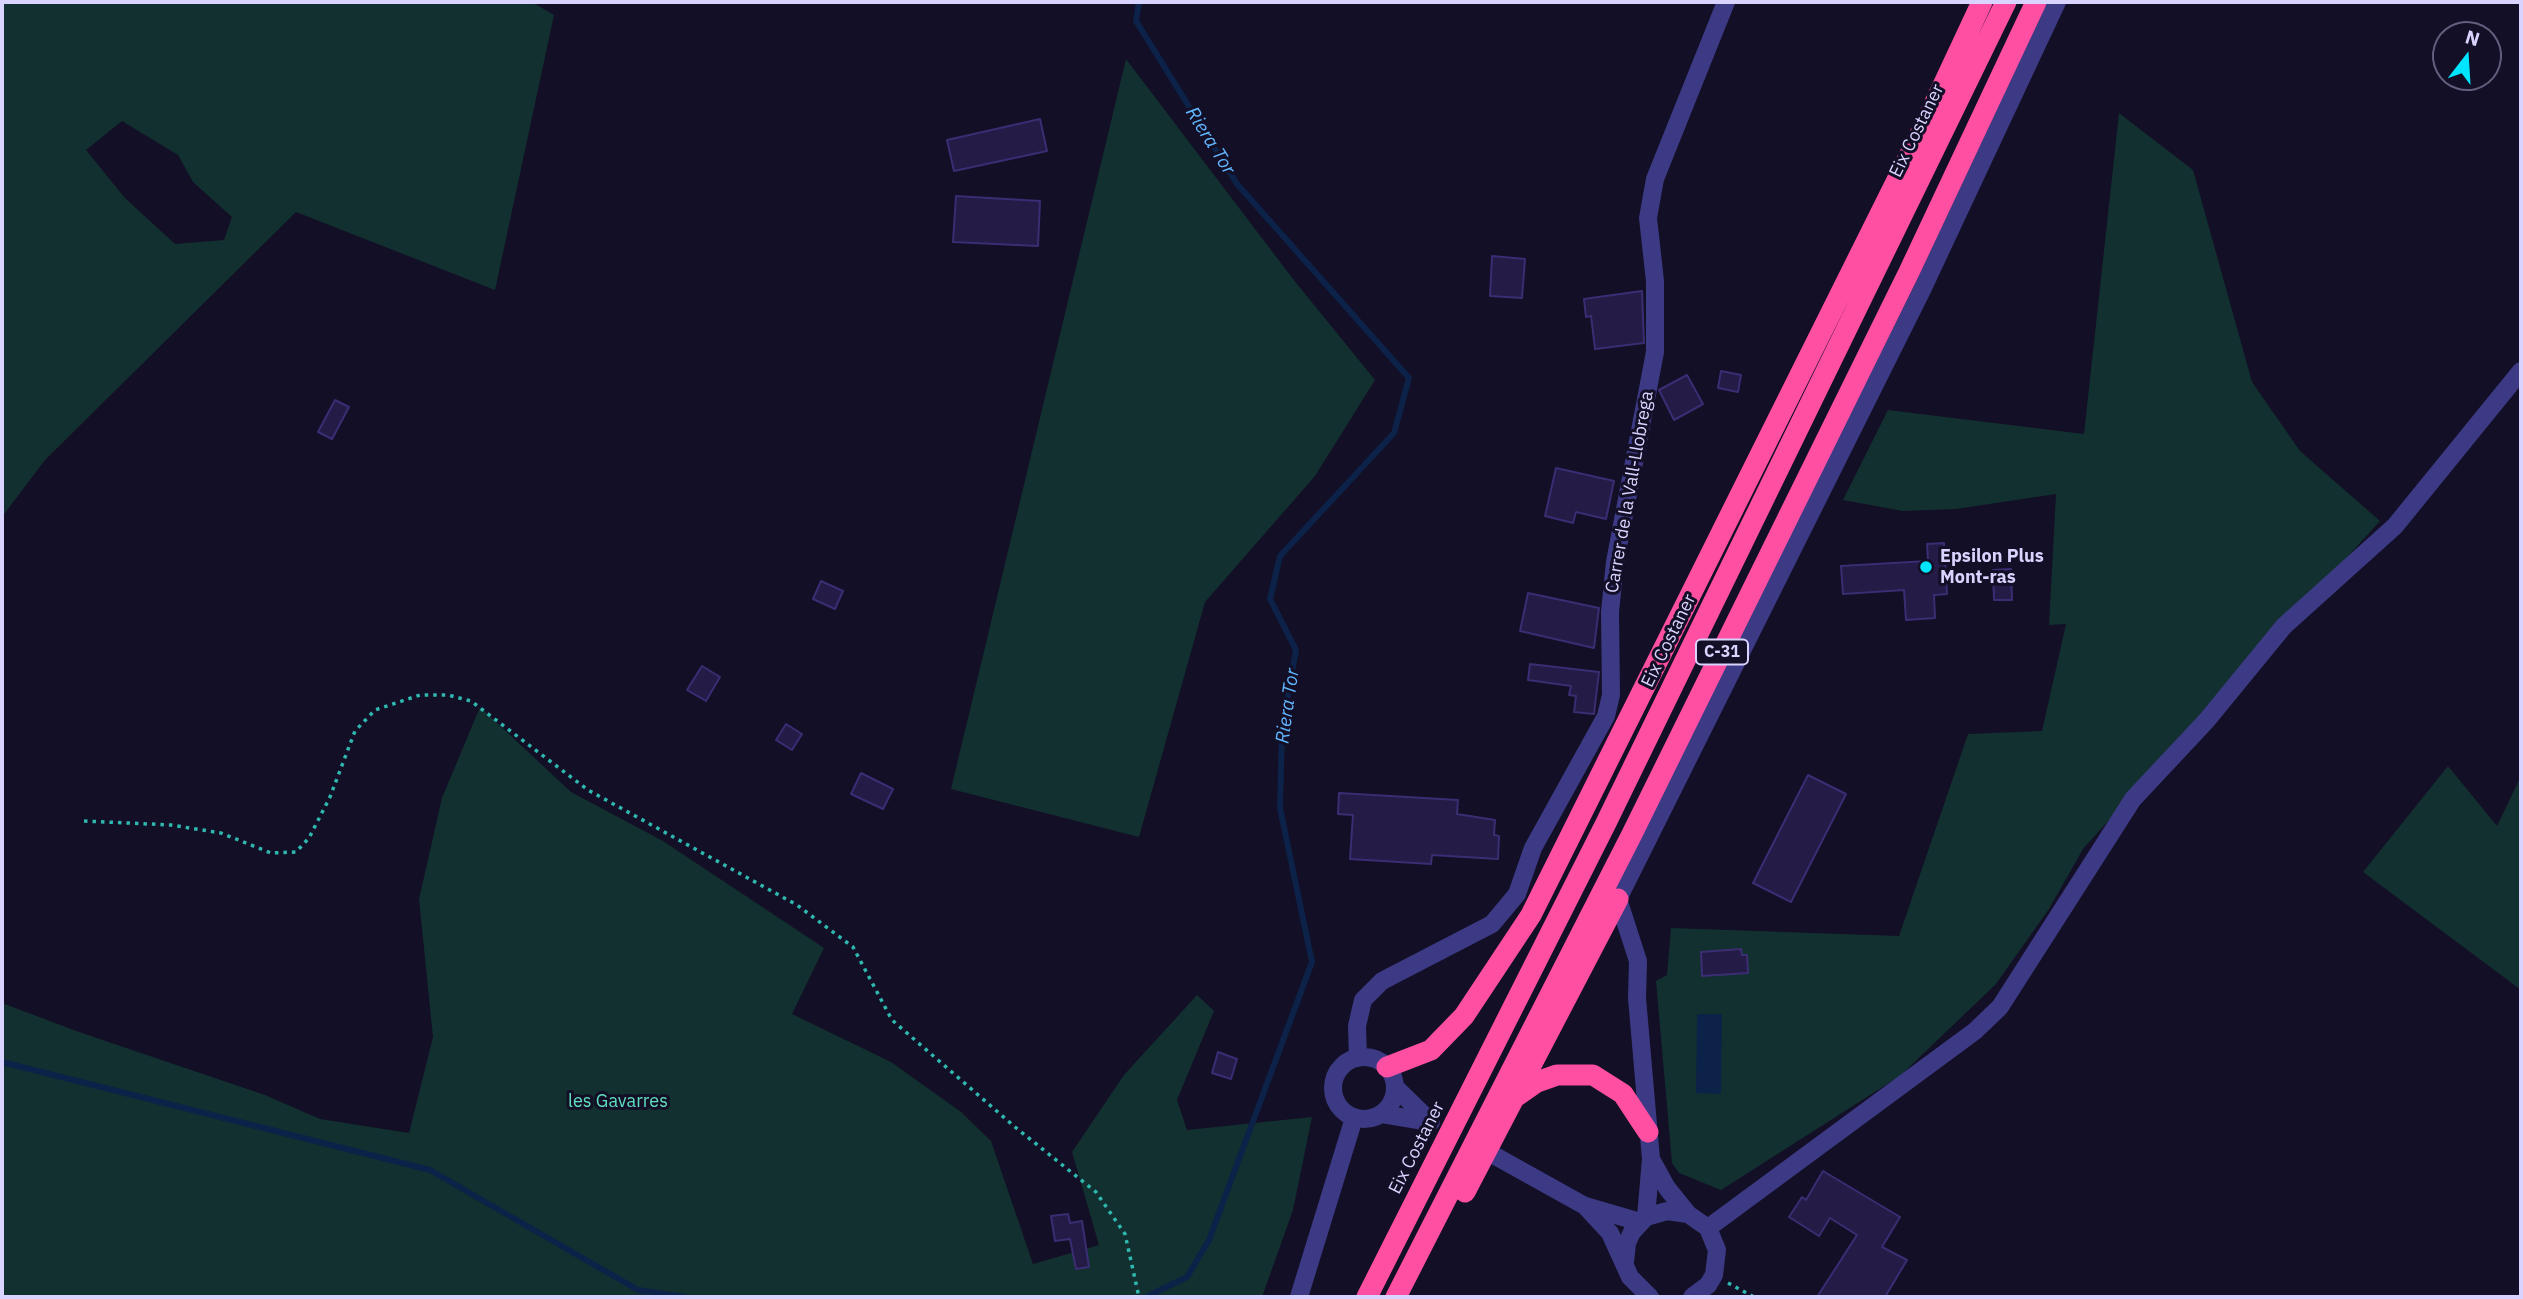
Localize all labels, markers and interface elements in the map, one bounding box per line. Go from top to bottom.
north arrow [2432,21,2502,91]
text: N [2462,24,2483,51]
street label: Eix Costaner [1885,81,1949,181]
water label: Riera Tor [1180,103,1240,179]
street label: Carrer de la Vall-Llobrega [1602,389,1658,595]
place label: Epsilon Plus Mont-ras [1940,546,2044,588]
marker: Epsilon Plus Mont-ras [1918,559,1934,575]
street label: Eix Costaner [1637,591,1701,691]
road number: C-31 [1696,639,1748,664]
water label: Riera Tor [1271,667,1305,745]
park label: les Gavarres [568,1091,668,1113]
street label: Eix Costaner [1384,1098,1450,1198]

